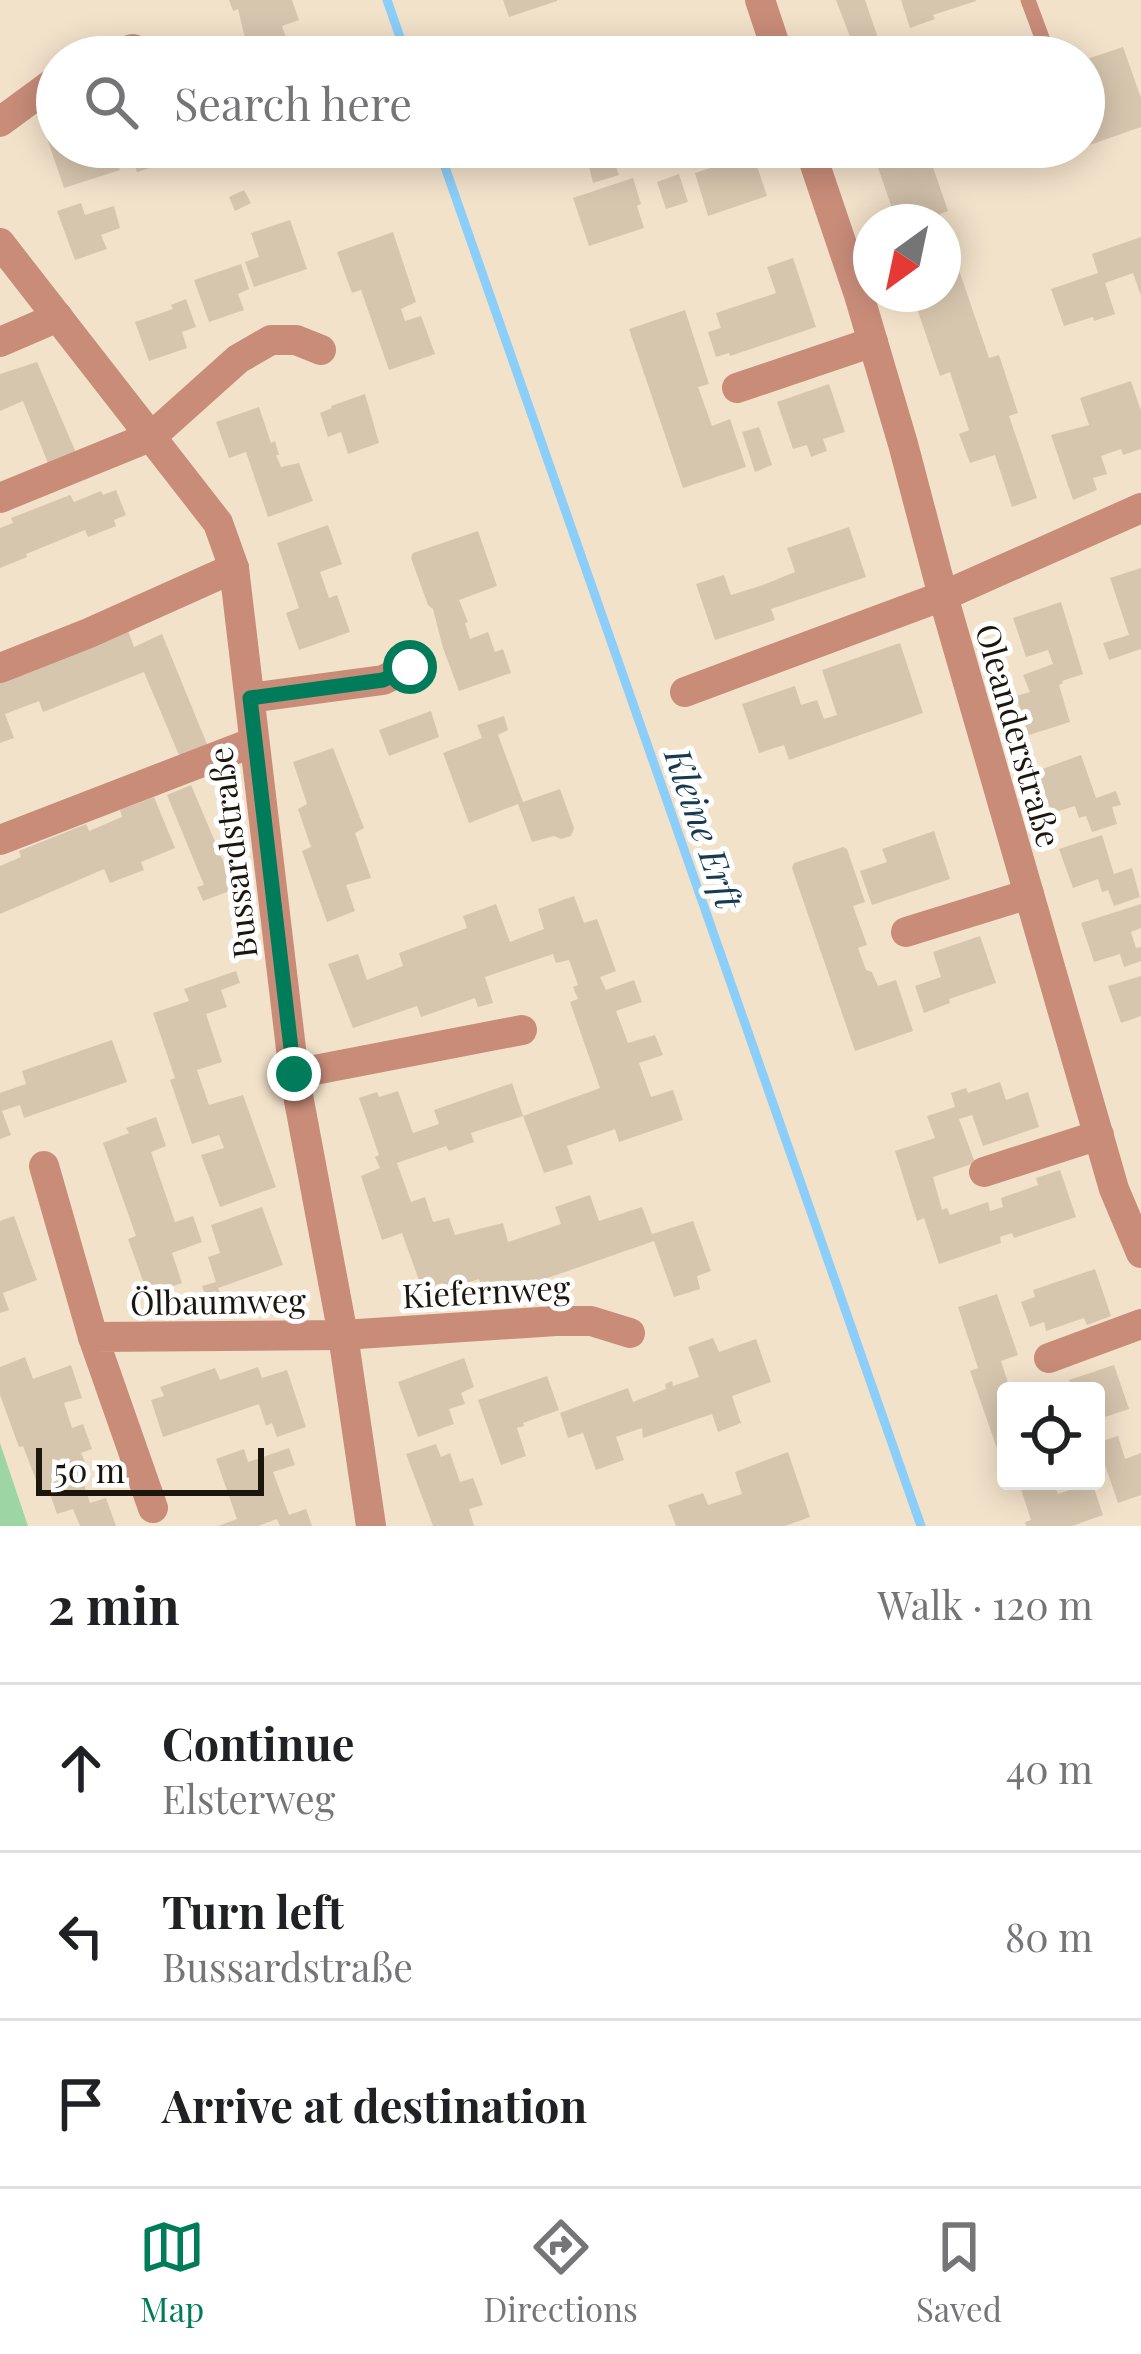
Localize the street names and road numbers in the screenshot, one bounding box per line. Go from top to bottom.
street label: Oleanderstraße [967,618,1073,852]
street label: Bussardstraße [196,745,266,961]
street label: Kiefernweg [401,1264,572,1316]
street label: Ölbaumweg [130,1276,307,1324]

